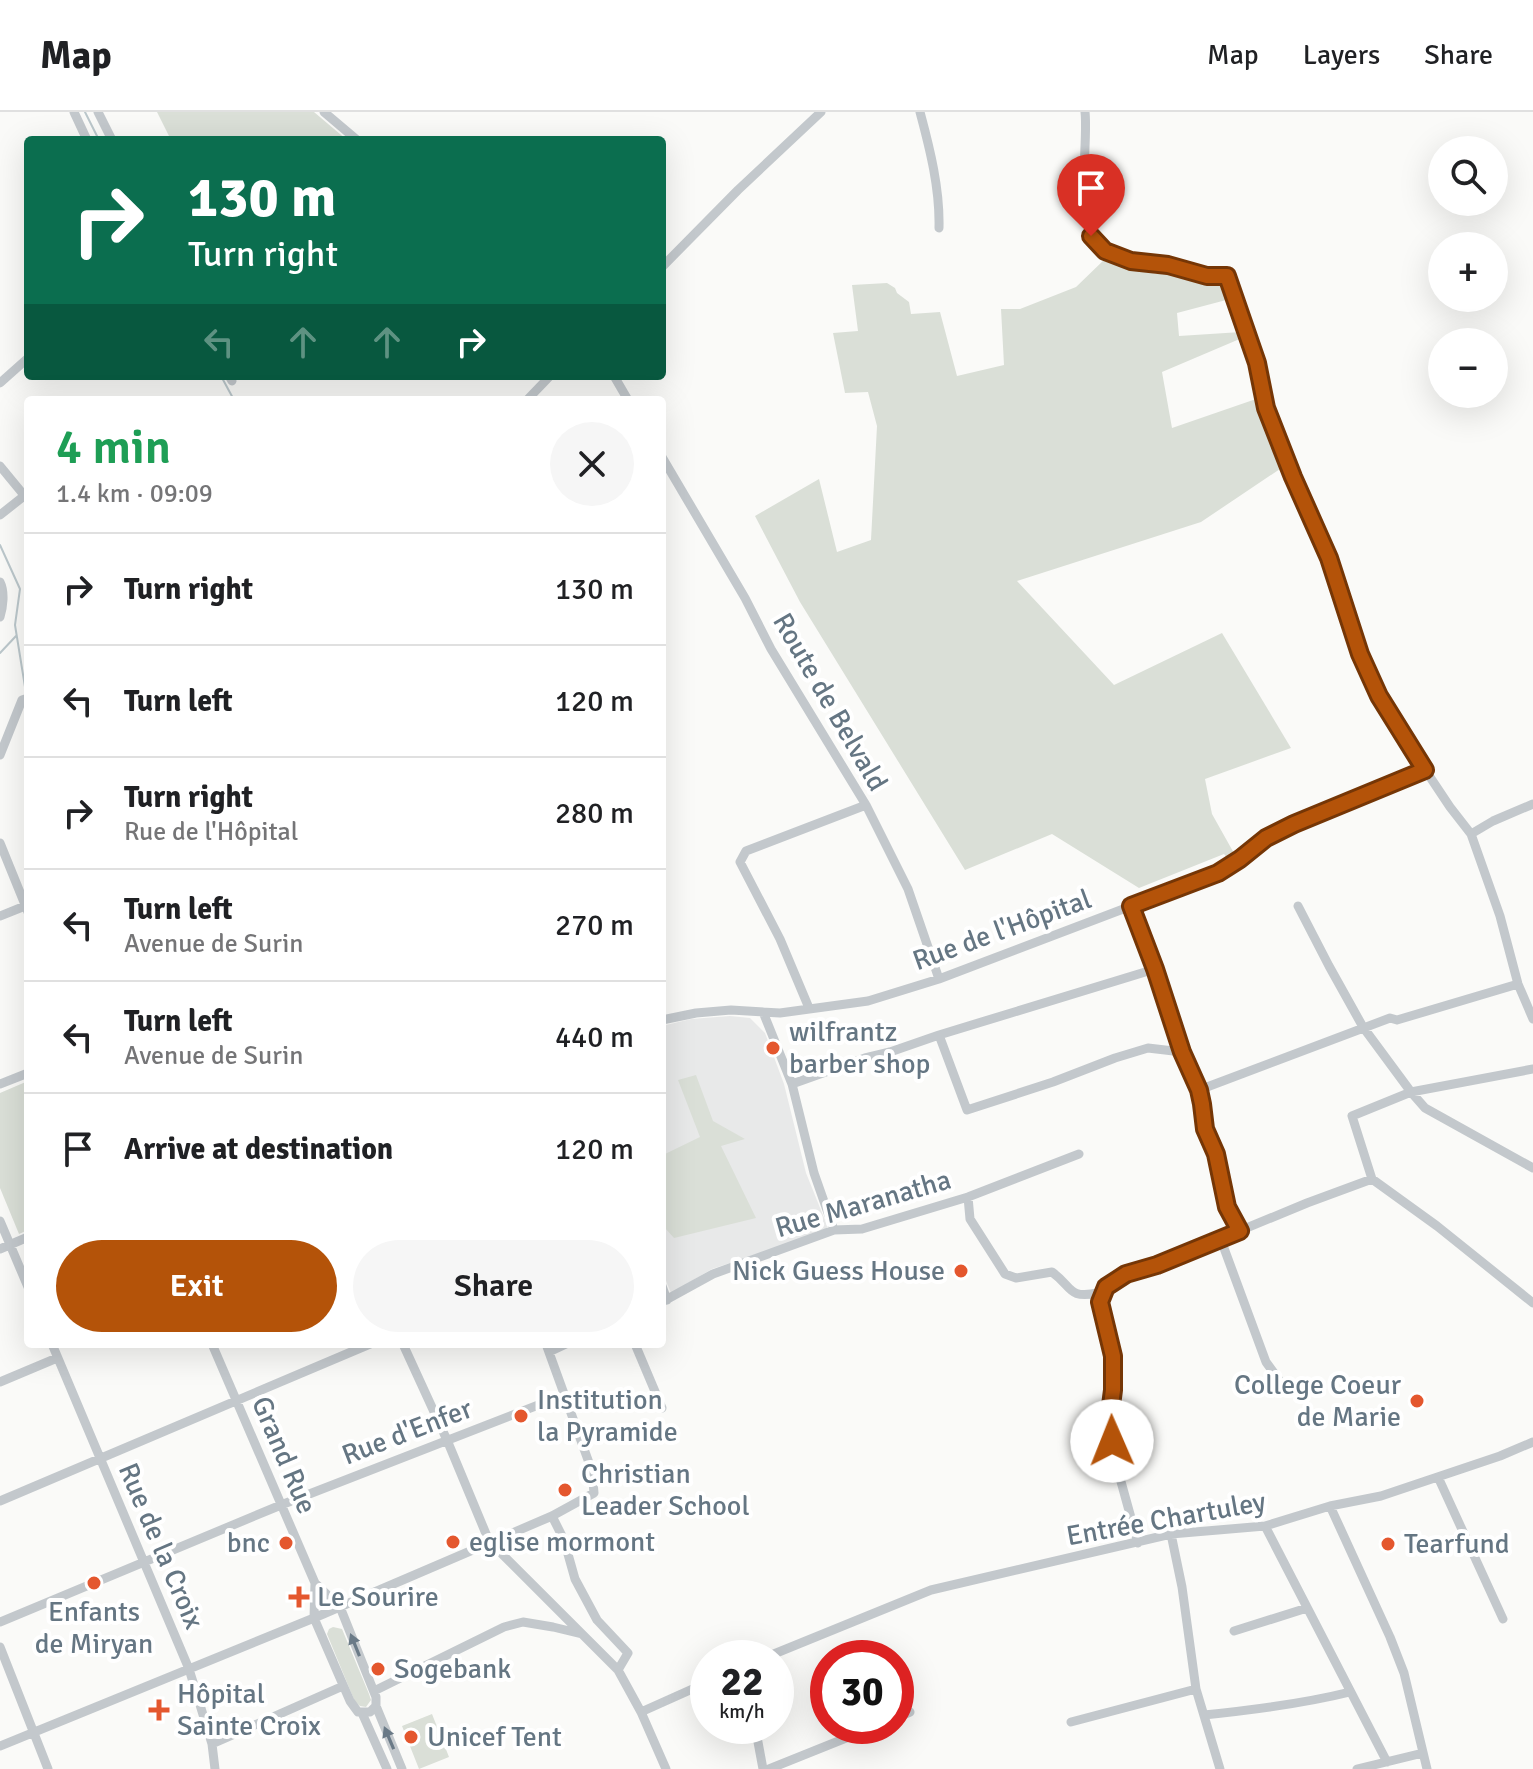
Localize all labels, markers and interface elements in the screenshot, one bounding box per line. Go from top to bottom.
text: Map [40,32,112,79]
text: Map [1207,38,1259,72]
text: Layers [1303,38,1380,72]
text: Share [1424,38,1493,72]
map controls [1428,136,1508,408]
button: search [1428,136,1508,216]
pin [1057,154,1125,236]
text: 130 m [188,163,336,232]
icon: arrive [1069,166,1113,210]
icon: right [56,168,160,272]
text: Turn right [188,232,338,277]
button: + [1428,232,1508,312]
icon: left [197,320,241,364]
icon: ahead [281,320,325,364]
icon: ahead [365,320,409,364]
icon: right [449,320,493,364]
button: − [1428,328,1508,408]
text: 4 min [56,418,171,477]
button: close [550,422,634,506]
text: 1.4 km · 09:09 [56,478,213,510]
icon: right [56,567,100,611]
text: Turn right [124,571,253,608]
text: 130 m [555,571,634,608]
street label: Route de Belvald [765,607,895,797]
icon: left [56,679,100,723]
text: Turn left [124,683,233,720]
text: 120 m [555,683,634,720]
text: Turn right [124,779,253,816]
icon: right [56,791,100,835]
text: 280 m [555,795,634,832]
text: Rue de l'Hôpital [124,816,298,848]
street label: Rue de l'Hôpital [908,882,1096,978]
text: Turn left [124,891,233,928]
icon: left [56,903,100,947]
text: 270 m [555,907,634,944]
text: Avenue de Surin [124,928,303,960]
text: Turn left [124,1003,233,1040]
icon: left [56,1015,100,1059]
place label: wilfrantz barber shop [789,1015,930,1081]
text: 440 m [555,1019,634,1056]
marker: wilfrantz barber shop [764,1039,782,1057]
text: Avenue de Surin [124,1040,303,1072]
icon: arrive [56,1127,100,1171]
text: Arrive at destination [124,1131,393,1168]
text: 120 m [555,1131,634,1168]
street label: Rue Maranatha [771,1163,955,1245]
button: Exit [56,1240,337,1332]
button: Share [353,1240,634,1332]
place label: Nick Guess House [732,1254,945,1288]
marker: Nick Guess House [952,1262,970,1280]
place label: College Coeur de Marie [1234,1368,1402,1434]
place label: Institution la Pyramide [537,1383,678,1449]
street label: Grand Rue [244,1391,324,1519]
street label: Rue d'Enfer [337,1391,478,1472]
marker: College Coeur de Marie [1408,1392,1426,1410]
position arrow [1070,1399,1154,1483]
marker: Institution la Pyramide [512,1407,530,1425]
place label: Christian Leader School [581,1457,750,1523]
street label: Rue de la Croix [111,1458,211,1634]
marker: Christian Leader School [556,1481,574,1499]
street label: Entrée Chartuley [1064,1485,1268,1553]
place label: eglise mormont [469,1525,655,1559]
place label: bnc [227,1526,270,1560]
place label: Tearfund [1404,1527,1510,1561]
marker: eglise mormont [444,1533,462,1551]
marker: bnc [277,1534,295,1552]
marker: Tearfund [1379,1535,1397,1553]
marker: Enfants de Miryan [85,1574,103,1592]
place label: Le Sourire [317,1580,439,1614]
marker: Le Sourire [288,1586,310,1608]
place label: Enfants de Miryan [35,1595,153,1661]
one-way arrow [348,1633,361,1657]
speed limit sign: 30 [810,1640,914,1744]
place label: Sogebank [394,1652,511,1686]
text: 22 [720,1657,764,1707]
marker: Sogebank [369,1660,387,1678]
place label: Hôpital Sainte Croix [177,1677,321,1743]
marker: Hôpital Sainte Croix [148,1699,170,1721]
text: km/h [719,1699,765,1724]
place label: Unicef Tent [427,1720,562,1754]
one-way arrow [382,1726,395,1750]
marker: Unicef Tent [402,1728,420,1746]

